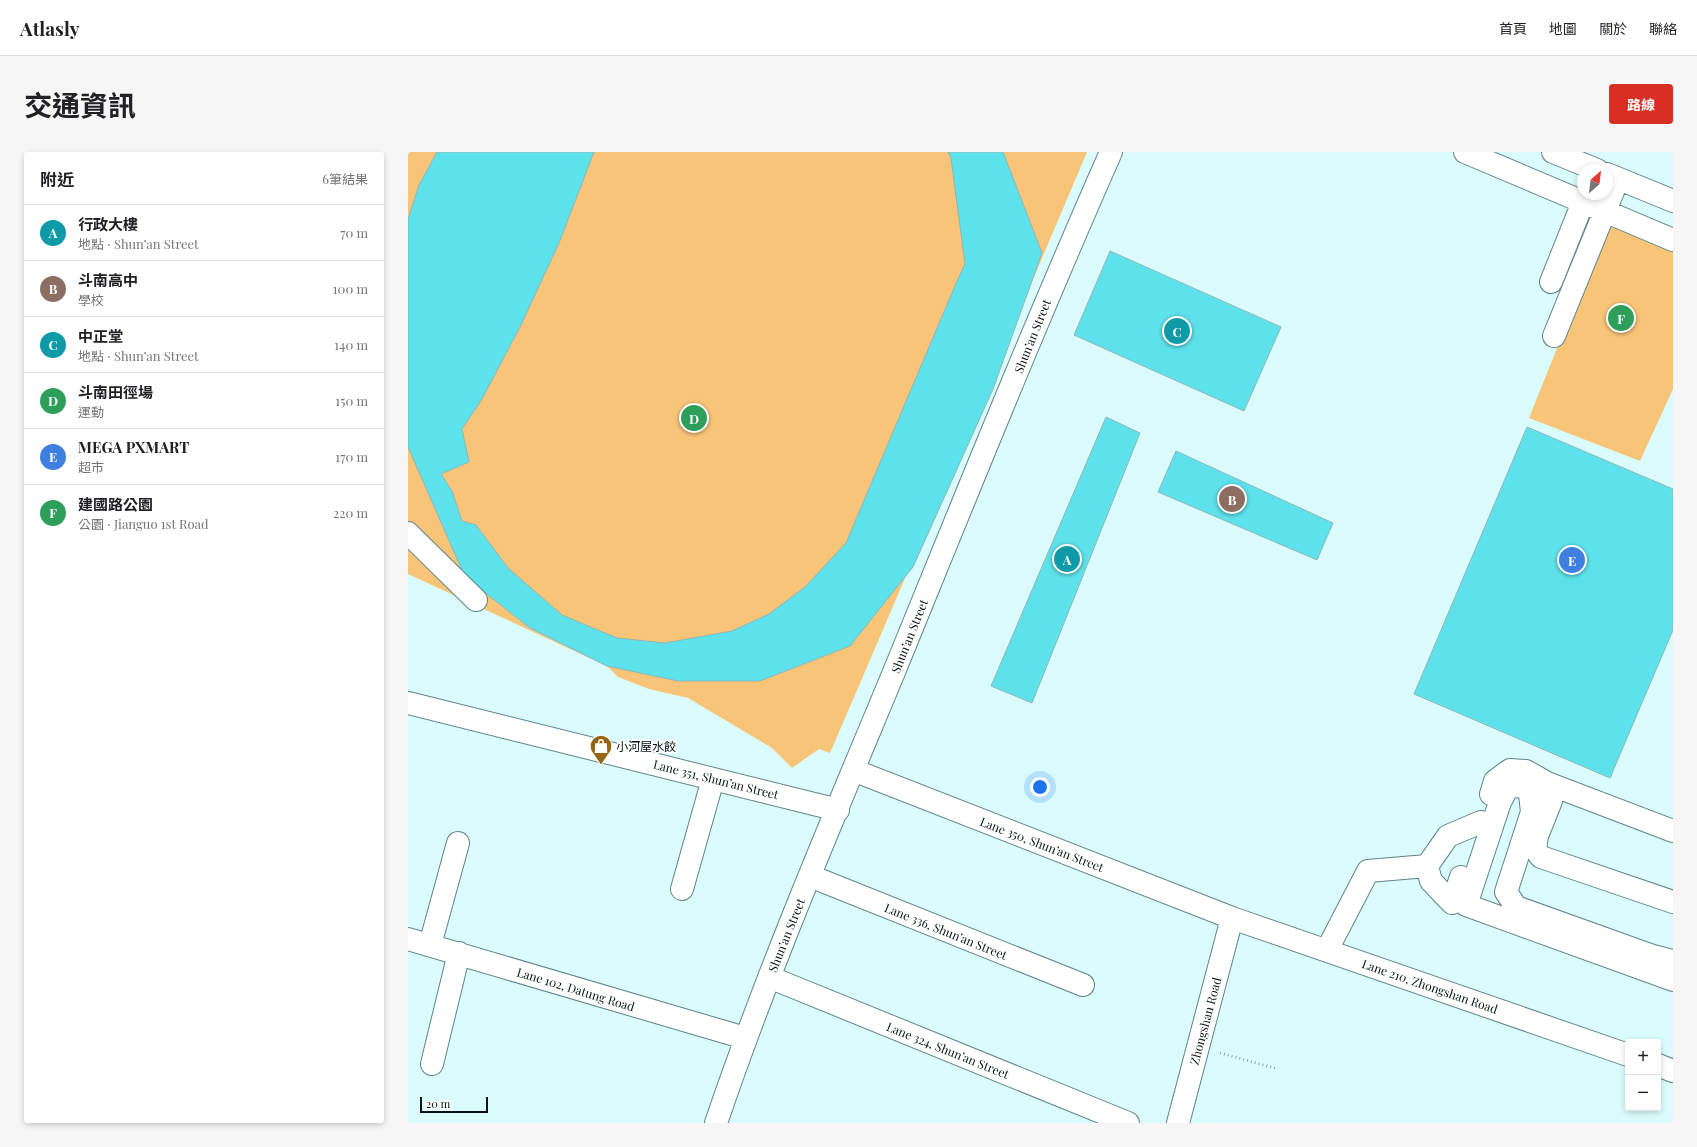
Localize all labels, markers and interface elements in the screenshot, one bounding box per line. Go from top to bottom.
text: Atlasly [20,15,80,41]
text: 首頁 [1499,19,1527,38]
text: 地圖 [1549,19,1577,38]
text: 關於 [1599,19,1627,38]
text: 聯絡 [1649,19,1677,38]
button: 路線 [1609,84,1673,124]
text: 交通資訊 [24,86,136,123]
north arrow [1577,164,1613,200]
text: 附近 [40,168,74,190]
text: 6筆結果 [322,170,368,187]
text: 行政大樓 [78,214,138,234]
text: A [49,224,57,241]
text: 70 m [340,224,368,241]
text: 地點 · Shun’an Street [78,235,199,252]
text: 斗南高中 [78,270,138,290]
text: B [49,280,57,297]
text: 100 m [333,280,368,297]
text: 學校 [78,291,104,308]
street label: Shun’an Street [1010,296,1054,375]
pin: F [1608,303,1634,333]
pin: C [1164,316,1190,346]
text: 中正堂 [78,326,123,346]
text: C [48,336,58,353]
text: 140 m [334,336,368,353]
text: 地點 · Shun’an Street [78,347,199,364]
text: 斗南田徑場 [78,382,153,402]
text: D [48,392,58,409]
text: 150 m [335,392,368,409]
text: 運動 [78,403,104,420]
pin: D [681,403,707,433]
text: MEGA PXMART [78,437,189,457]
text: E [49,448,57,465]
text: 170 m [335,448,368,465]
text: 超市 [78,458,104,475]
pin: B [1219,484,1245,514]
text: 建國路公園 [78,494,153,514]
text: F [49,504,57,521]
text: 220 m [333,504,368,521]
text: 公園 · Jianguo 1st Road [78,515,209,532]
pin: A [1054,544,1080,574]
pin: E [1559,545,1585,575]
street label: Shun’an Street [887,596,931,675]
shop icon: 小河屋水餃 [588,733,614,766]
place label: 小河屋水餃 [616,738,676,754]
street label: Lane 351, Shun’an Street [652,756,781,802]
your location [1030,777,1050,797]
street label: Lane 350, Shun’an Street [978,813,1107,875]
street label: Shun’an Street [764,895,808,974]
street label: Lane 336, Shun’an Street [882,899,1010,963]
street label: Lane 210, Zhongshan Road [1360,955,1500,1017]
street label: Lane 102, Datung Road [515,963,637,1015]
street label: Zhongshan Road [1186,975,1224,1067]
street label: Lane 324, Shun’an Street [884,1018,1012,1082]
map controls [1625,1039,1661,1111]
button: + [1625,1039,1661,1075]
button: − [1625,1075,1661,1111]
scale bar [420,1095,488,1114]
text: 20 m [426,1096,450,1111]

